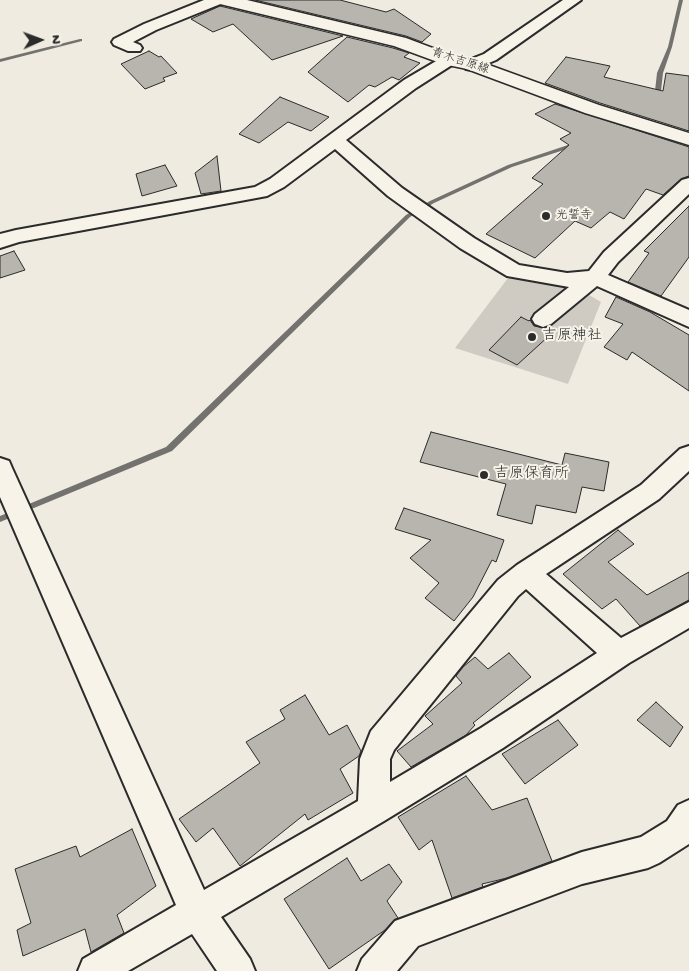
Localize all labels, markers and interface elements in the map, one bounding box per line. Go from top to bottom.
north arrow [15,15,65,65]
text: N [47,35,64,44]
street label: 青木吉原線 [429,46,491,78]
place label: 光誓寺 [556,209,592,223]
marker: 光誓寺 [540,210,552,222]
place label: 吉原神社 [542,328,602,346]
marker: 吉原神社 [526,331,538,343]
place label: 吉原保育所 [494,466,569,484]
marker: 吉原保育所 [478,469,490,481]

